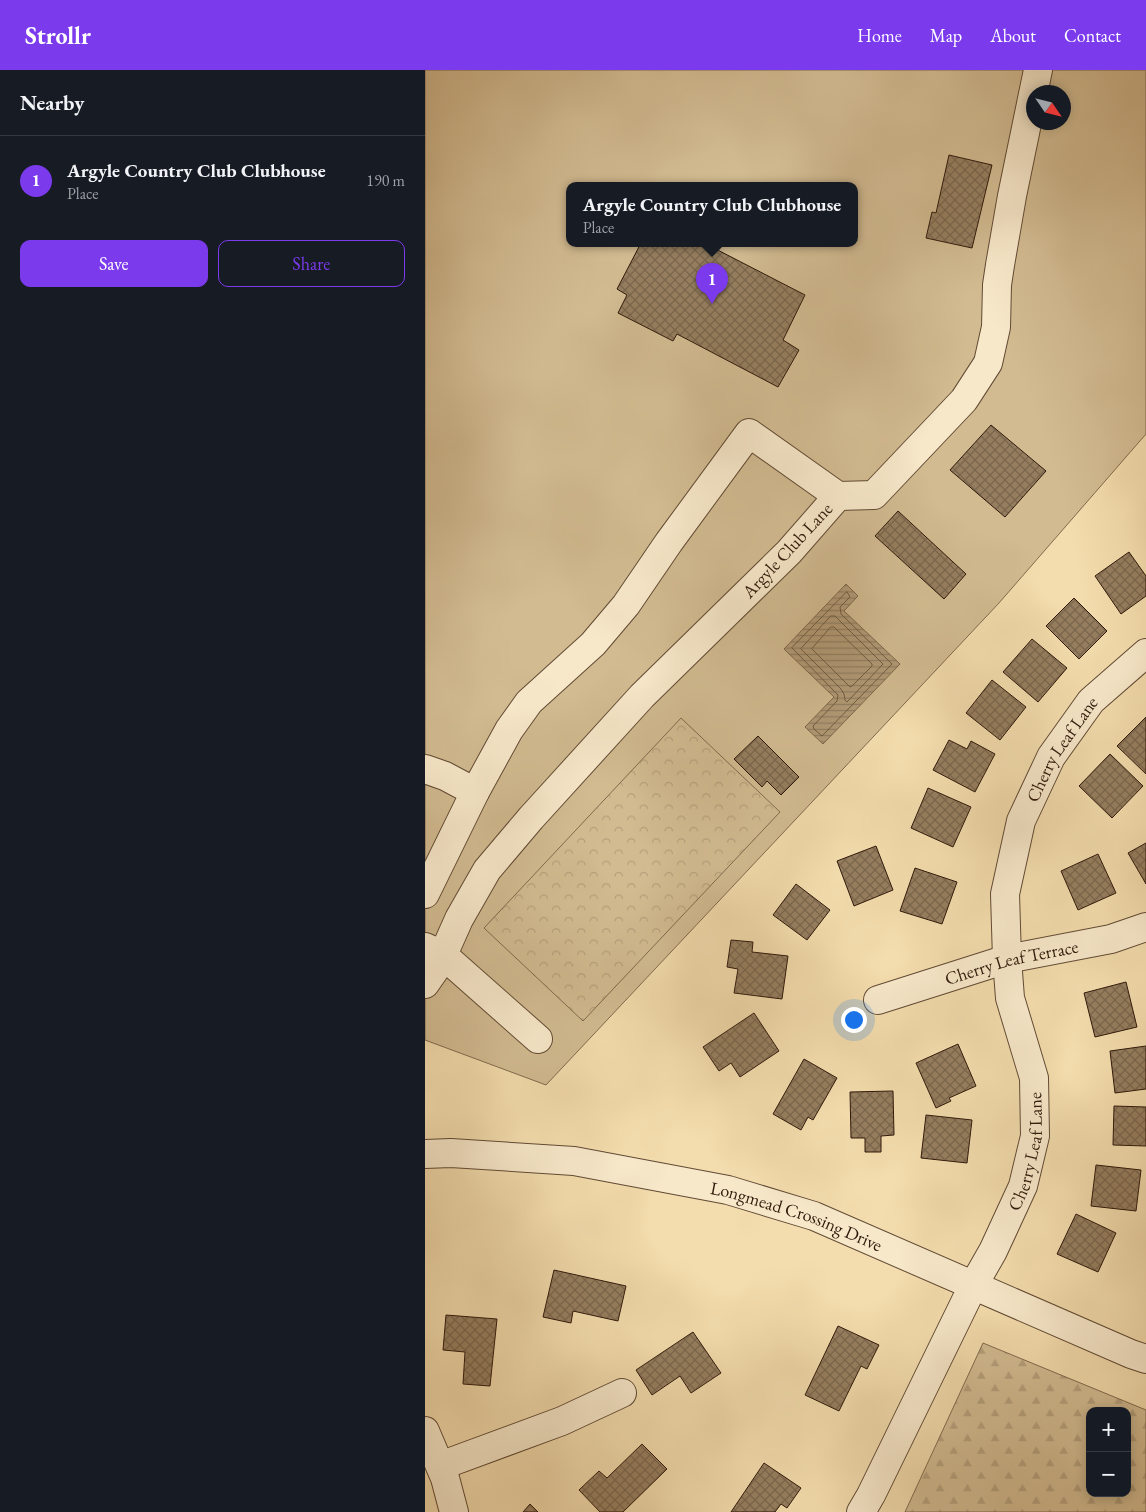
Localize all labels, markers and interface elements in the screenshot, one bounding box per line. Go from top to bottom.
text: Strollr [25,20,91,51]
text: Home [857,24,902,47]
text: Map [930,24,962,47]
text: About [990,24,1036,47]
text: Contact [1064,24,1121,47]
north arrow [1026,85,1071,130]
text: Nearby [20,89,84,116]
text: Argyle Country Club Clubhouse [67,158,326,183]
text: 1 [32,170,40,191]
text: 190 m [366,170,405,191]
popup [566,182,858,247]
text: Place [67,183,99,204]
text: Argyle Country Club Clubhouse [583,192,841,217]
text: Place [583,217,614,238]
button: Save [20,240,208,287]
button: Share [218,240,405,287]
pin: 1 [696,263,728,304]
street label: Argyle Club Lane [736,497,837,603]
street label: Cherry Leaf Lane [1020,690,1102,806]
street label: Cherry Leaf Terrace [942,934,1080,990]
your location [841,1007,867,1033]
street label: Cherry Leaf Lane [1002,1092,1046,1214]
street label: Longmead Crossing Drive [709,1175,886,1256]
map controls [1086,1407,1131,1497]
button: + [1086,1407,1131,1452]
button: − [1086,1452,1131,1497]

